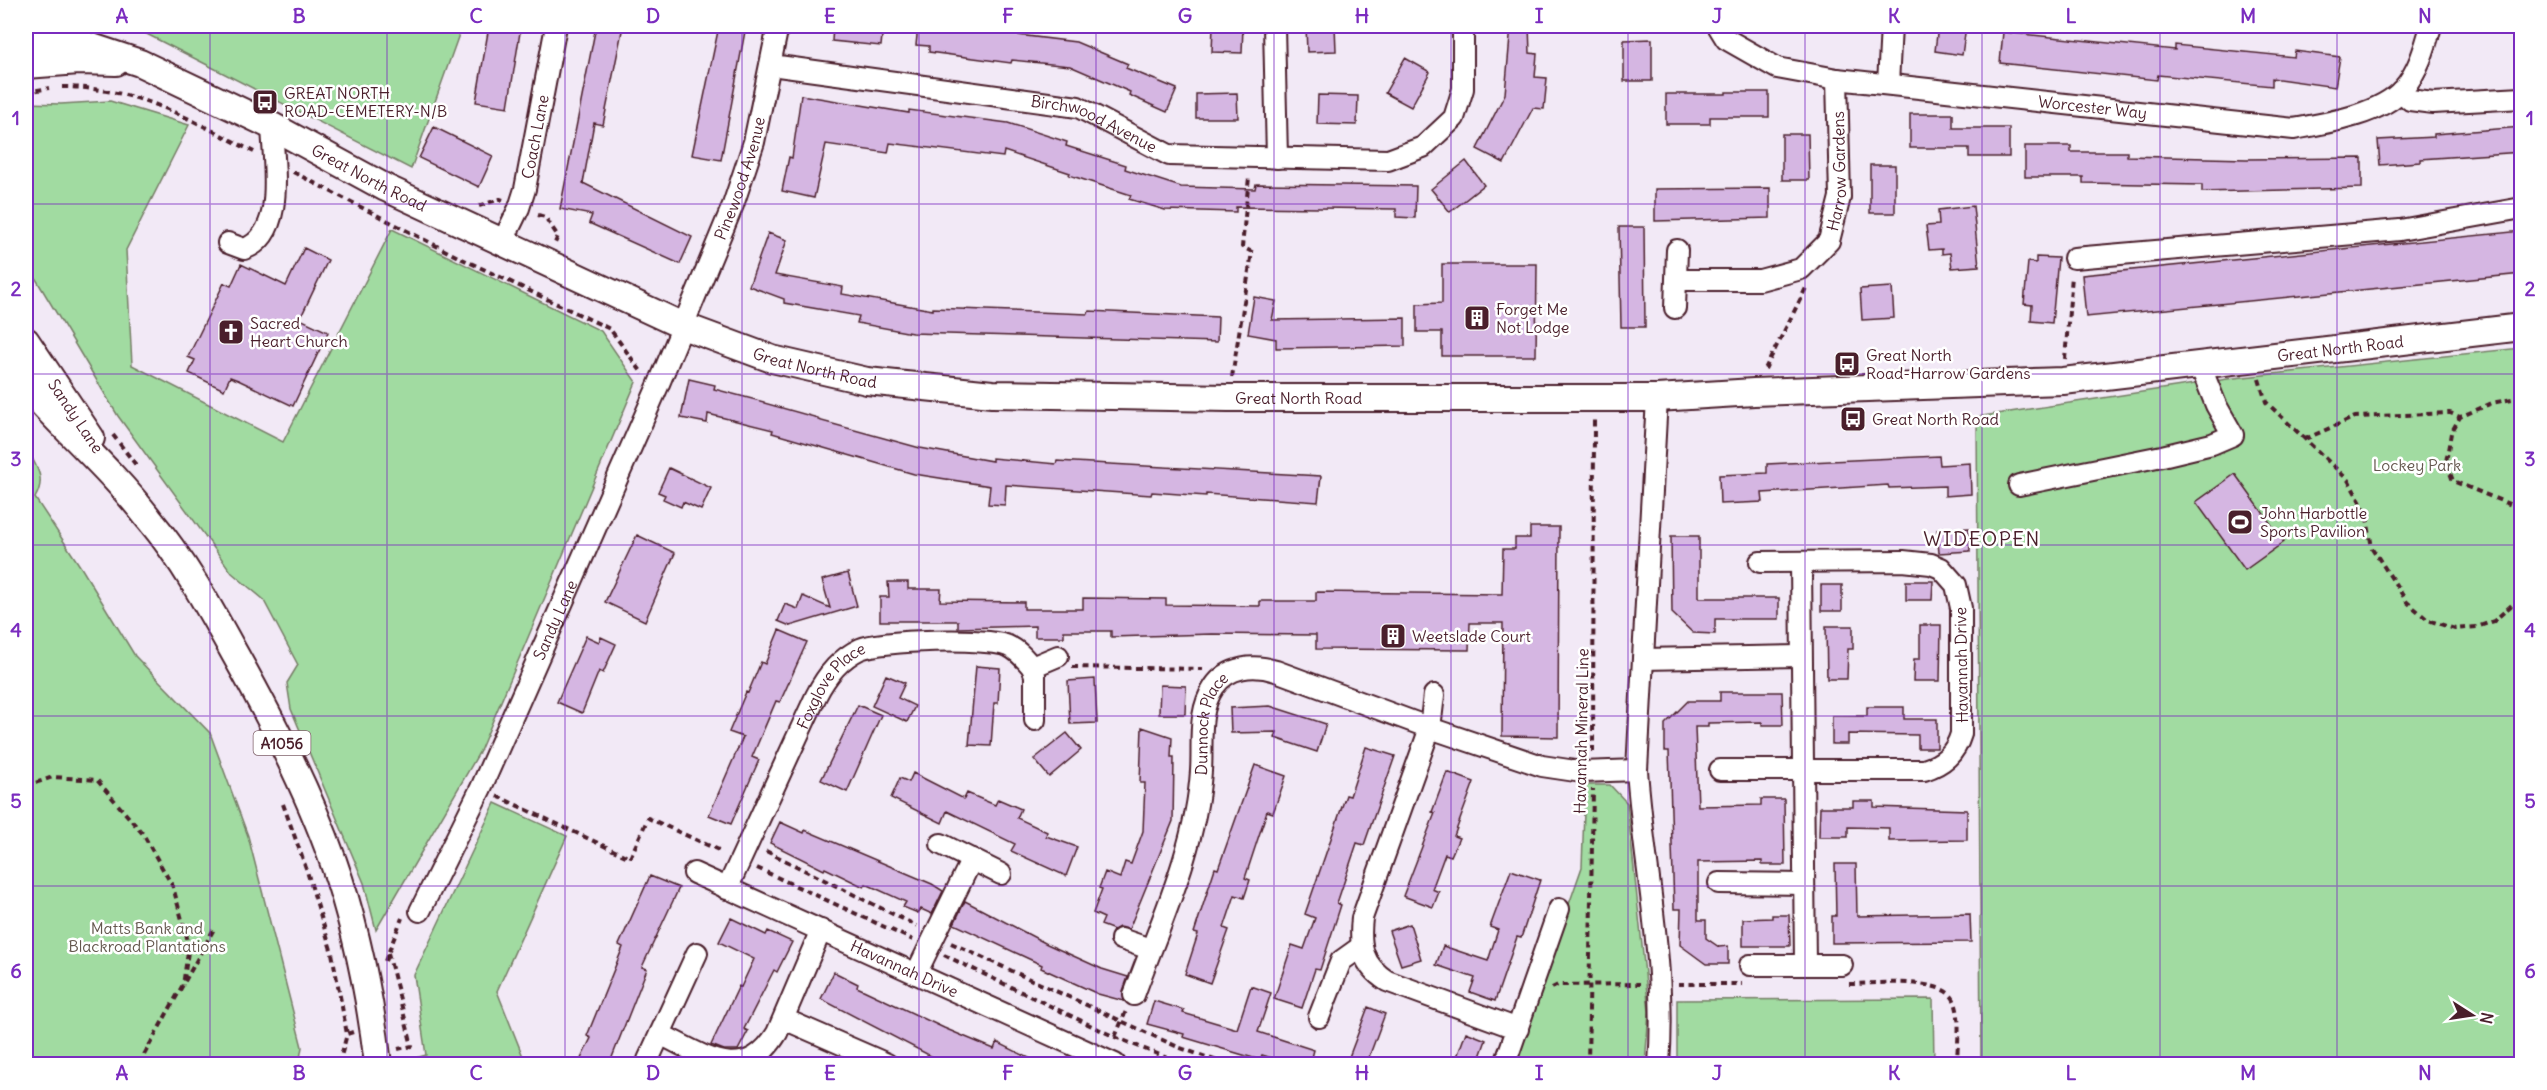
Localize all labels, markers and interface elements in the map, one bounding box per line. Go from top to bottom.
text: A [116,3,129,28]
text: B [292,3,306,28]
text: C [469,3,483,28]
text: D [646,3,660,28]
text: E [824,3,836,28]
text: F [1002,3,1014,28]
text: G [1178,3,1192,28]
text: H [1355,3,1369,28]
text: I [1535,3,1544,28]
text: J [1712,3,1723,28]
text: K [1888,3,1901,28]
text: L [2066,3,2077,28]
text: M [2240,3,2256,28]
text: N [2418,3,2432,28]
place label: GREAT NORTH ROAD-CEMETERY-N/B [284,83,447,121]
bus stop icon: GREAT NORTH ROAD-CEMETERY-N/B [250,87,280,117]
street label: Birchwood Avenue [1030,91,1160,157]
street label: Worcester Way [2037,91,2148,123]
street label: Coach Lane [517,93,553,181]
text: 1 [12,105,20,130]
text: 1 [2526,105,2534,130]
street label: Harrow Gardens [1822,111,1850,233]
street label: Pinewood Avenue [710,115,769,243]
street label: Great North Road [308,139,430,216]
text: 2 [11,276,22,301]
text: 2 [2525,276,2536,301]
place label: Forget Me Not Lodge [1496,299,1569,337]
building icon: Forget Me Not Lodge [1462,303,1492,333]
place label: Sacred Heart Church [250,313,348,351]
church icon: Sacred Heart Church [216,317,246,347]
street label: Great North Road [2276,331,2405,366]
street label: Great North Road [750,343,878,392]
place label: Great North Road-Harrow Gardens [1866,345,2031,383]
bus stop icon: Great North Road-Harrow Gardens [1832,349,1862,379]
street label: Sandy Lane [44,375,108,457]
street label: Great North Road [1235,388,1362,408]
bus stop icon: Great North Road [1838,404,1868,434]
place label: Great North Road [1872,409,1999,429]
text: 3 [10,446,22,471]
text: 3 [2524,446,2536,471]
park label: Lockey Park [2373,455,2461,475]
place label: John Harbottle Sports Pavilion [2260,503,2367,541]
sports icon: John Harbottle Sports Pavilion [2225,507,2255,537]
district label: WIDEOPEN [1923,526,2041,551]
street label: Sandy Lane [529,577,581,663]
street label: Havannah Drive [1950,607,1972,723]
text: 4 [10,617,22,642]
text: 4 [2524,617,2536,642]
building icon: Weetslade Court [1378,621,1408,651]
place label: Weetslade Court [1412,626,1532,646]
street label: Foxglove Place [792,638,868,732]
street label: Havannah Mineral Line [1570,648,1592,814]
street label: Dunnock Place [1191,667,1232,776]
road number: A1056 [254,731,310,755]
text: 5 [10,788,22,813]
text: 5 [2524,788,2536,813]
park label: Matts Bank and Blackroad Plantations [68,918,226,956]
street label: Havannah Drive [847,935,961,1002]
text: 6 [10,958,22,983]
text: 6 [2524,958,2536,983]
north arrow [2442,985,2502,1045]
text: N [2476,1011,2498,1026]
text: A [116,1060,129,1085]
text: B [292,1060,306,1085]
text: C [469,1060,483,1085]
text: D [646,1060,660,1085]
text: E [824,1060,836,1085]
text: F [1002,1060,1014,1085]
text: G [1178,1060,1192,1085]
text: H [1355,1060,1369,1085]
text: I [1535,1060,1544,1085]
text: J [1712,1060,1723,1085]
text: K [1888,1060,1901,1085]
text: L [2066,1060,2077,1085]
text: M [2240,1060,2256,1085]
text: N [2418,1060,2432,1085]

